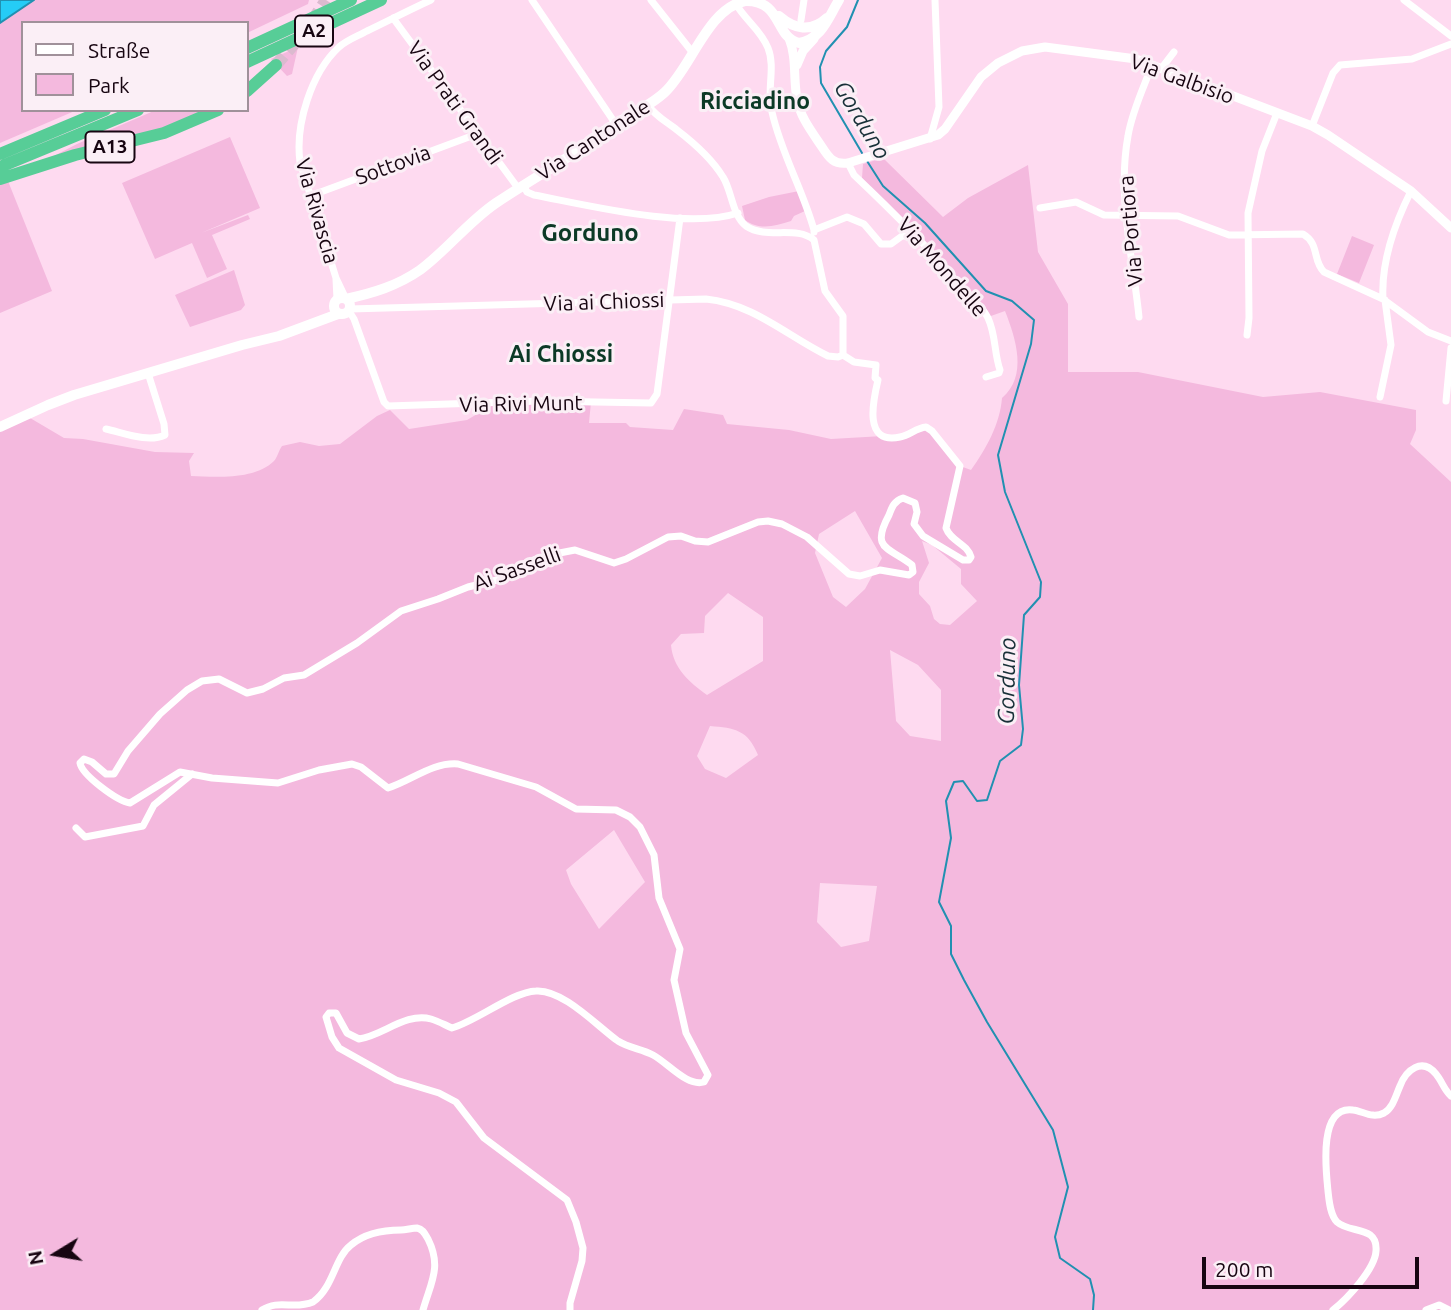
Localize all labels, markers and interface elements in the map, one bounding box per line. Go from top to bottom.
road number: A2 [295,16,333,46]
legend [21,21,248,112]
street label: Via Prati Grandi [402,36,508,170]
text: Straße [88,38,150,62]
street label: Via Galbisio [1127,49,1237,109]
text: Park [88,73,130,97]
water label: Gorduno [828,76,896,164]
district label: Ricciadino [700,87,810,115]
street label: Via Cantonale [531,94,655,186]
road number: A13 [86,132,134,162]
street label: Sottovia [352,140,434,190]
street label: Via Rivascia [290,155,344,267]
street label: Via Portiora [1114,174,1148,288]
street label: Via Mondelle [892,212,992,322]
district label: Gorduno [541,219,639,247]
street label: Via ai Chiossi [543,287,665,317]
district label: Ai Chiossi [509,340,613,368]
street label: Via Rivi Munt [459,390,583,418]
street label: Ai Sasselli [470,542,564,596]
water label: Gorduno [992,637,1022,725]
north arrow [21,1219,91,1289]
scale bar [1206,1244,1423,1288]
text: N [23,1249,48,1267]
text: 200 m [1215,1257,1273,1281]

